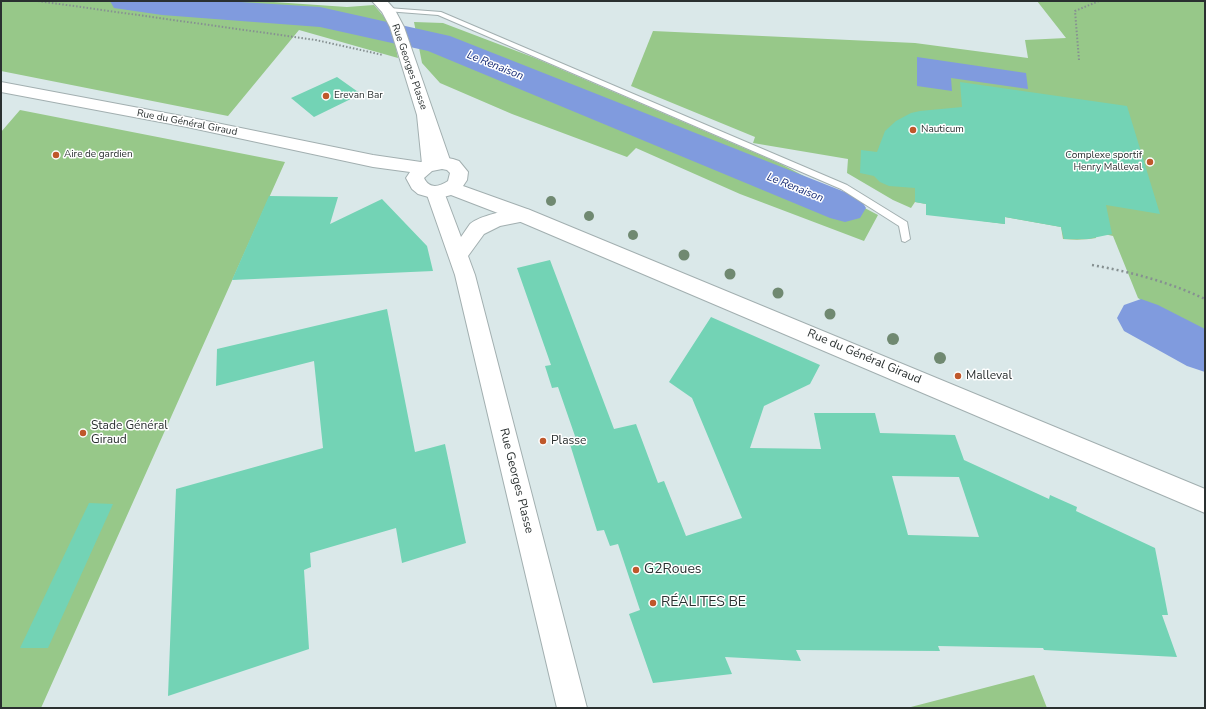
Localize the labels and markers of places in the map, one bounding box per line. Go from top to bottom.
place label: Erevan Bar [334,90,383,102]
marker: Erevan Bar [321,91,331,101]
place label: Nauticum [921,124,964,136]
marker: Nauticum [908,125,918,135]
place label: Aire de gardien [64,149,133,161]
marker: Aire de gardien [51,150,61,160]
place label: Complexe sportif Henry Malleval [1065,150,1142,174]
marker: Complexe sportif Henry Malleval [1145,157,1155,167]
place label: Malleval [966,369,1012,383]
marker: Malleval [953,371,963,381]
place label: Stade Général Giraud [91,419,168,447]
marker: Stade Général Giraud [78,428,88,438]
place label: Plasse [551,434,586,448]
marker: Plasse [538,436,548,446]
place label: G2Roues [644,562,702,578]
marker: G2Roues [631,565,641,575]
place label: RÉALITES BE [661,595,746,611]
marker: RÉALITES BE [648,598,658,608]

